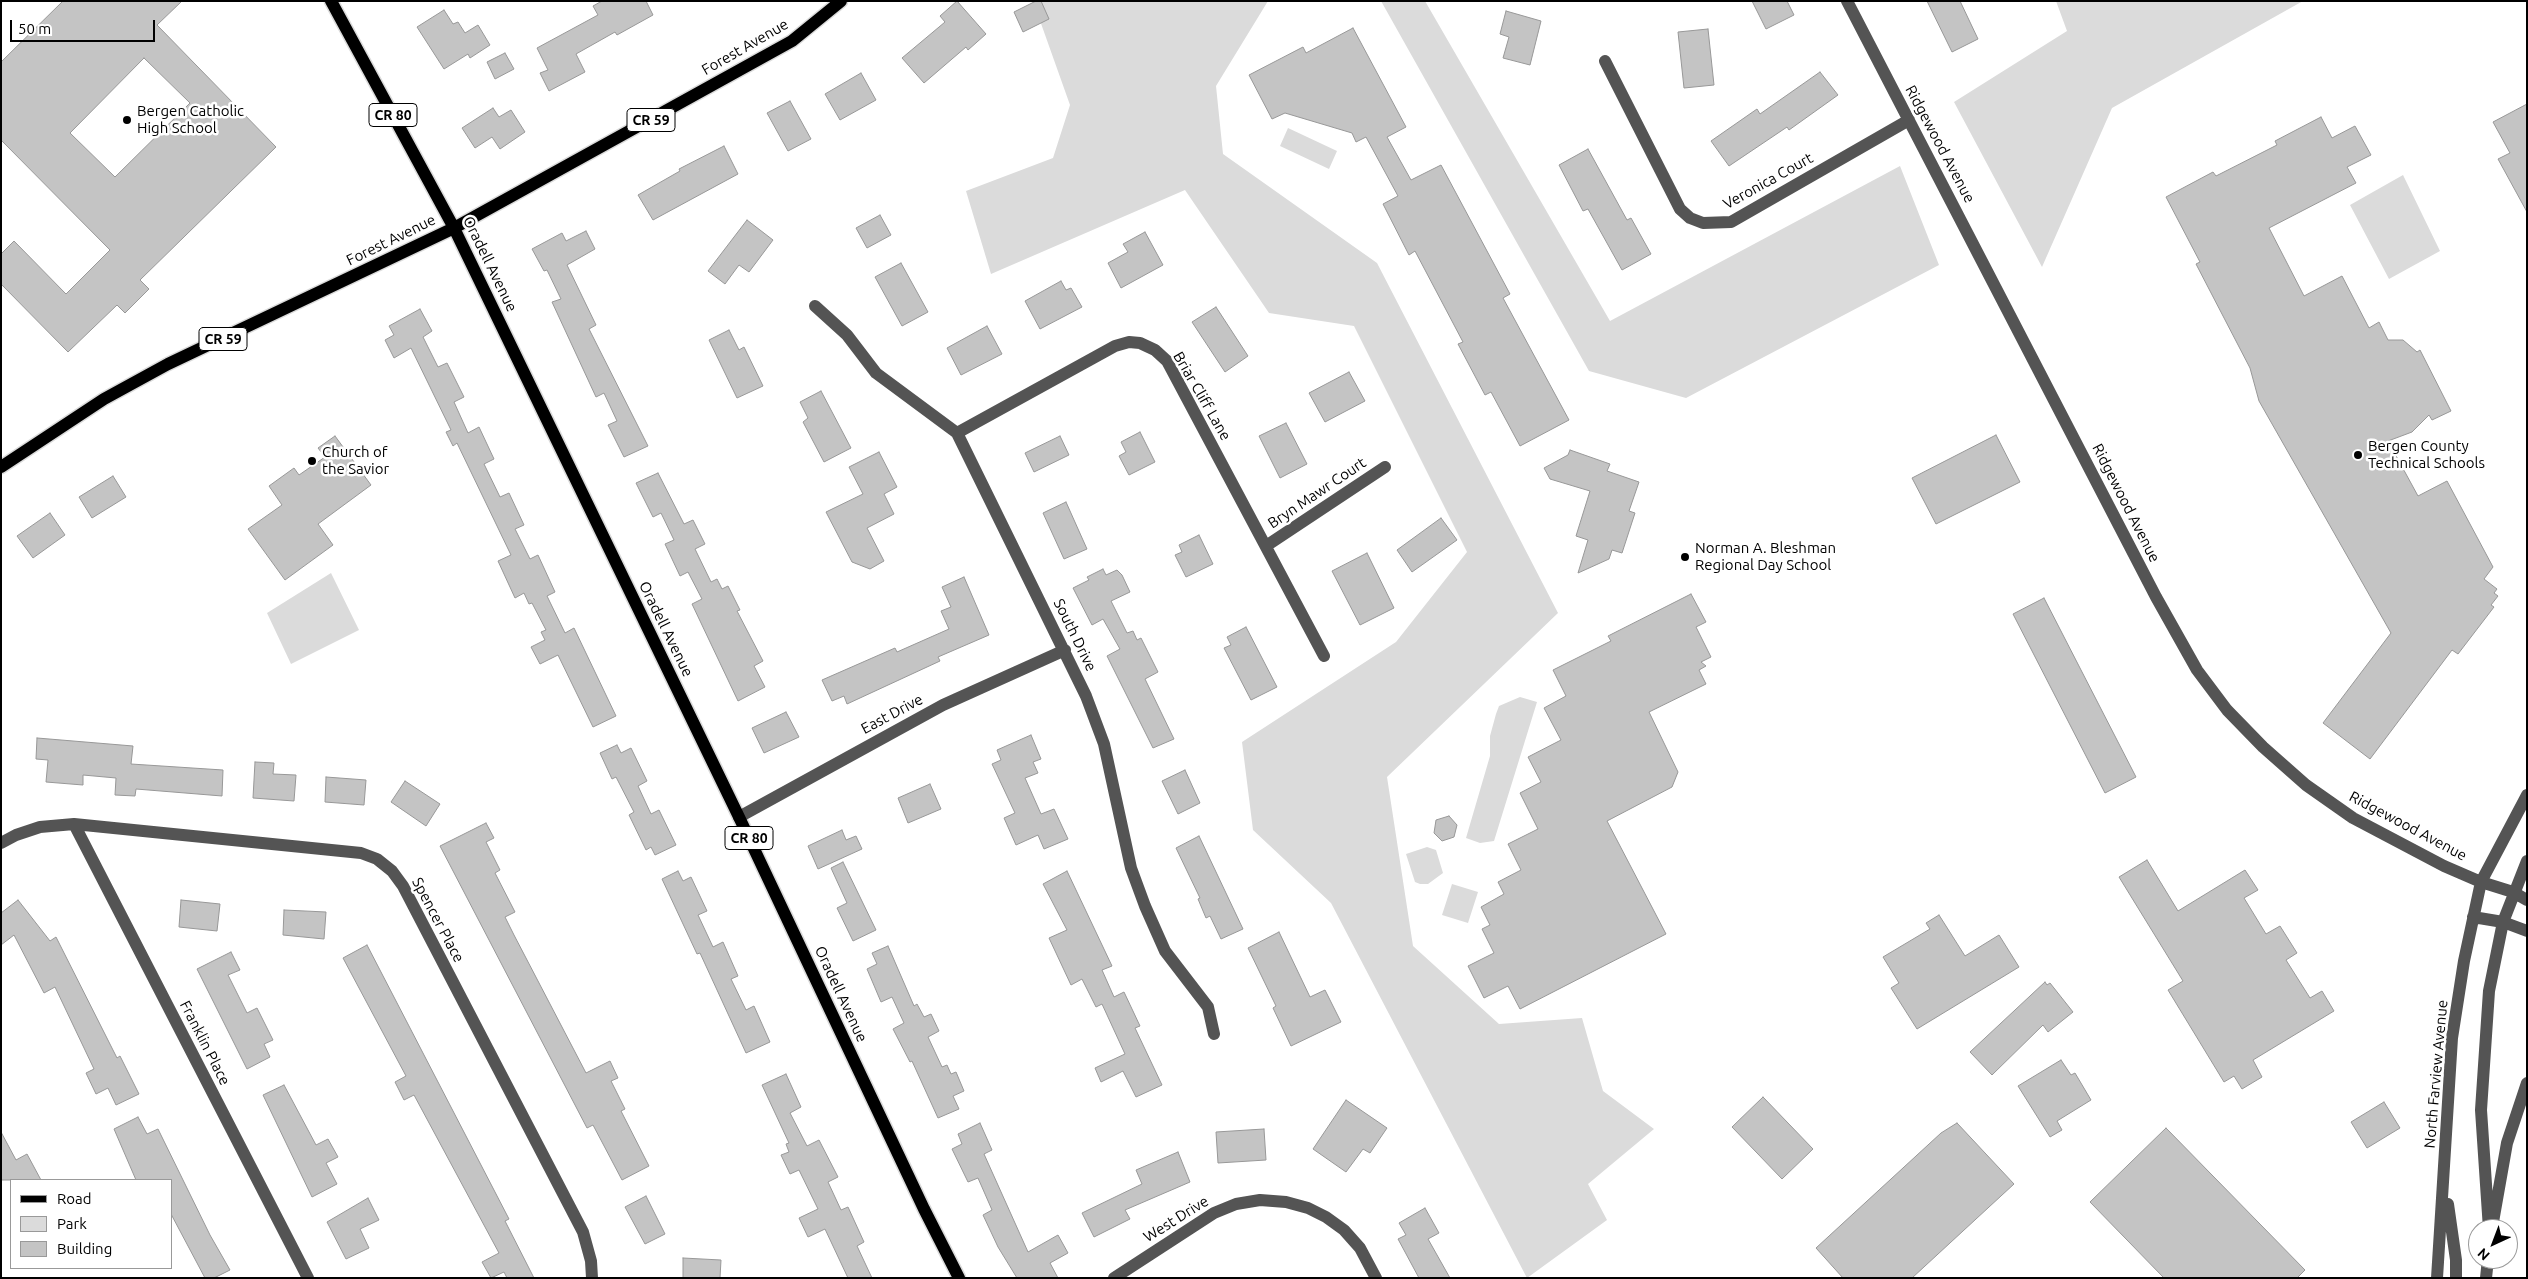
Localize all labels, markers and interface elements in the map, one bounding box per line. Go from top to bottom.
scale bar [12,10,158,42]
street label: Forest Avenue [699,15,791,79]
text: 50 m [18,20,51,37]
street label: Ridgewood Avenue [1901,82,1979,206]
place label: Bergen Catholic High School [137,102,244,137]
road number: CR 80 [369,104,417,126]
road number: CR 59 [627,108,675,132]
marker: Bergen Catholic High School [121,114,133,126]
street label: Veronica Court [1720,149,1816,213]
street label: Forest Avenue [343,211,439,269]
street label: Oradell Avenue [459,213,521,315]
road number: CR 59 [199,328,247,350]
street label: Briar Cliff Lane [1169,348,1235,444]
place label: Bergen County Technical Schools [2368,437,2485,472]
street label: Ridgewood Avenue [2088,441,2164,565]
place label: Church of the Savior [322,443,389,478]
marker: Bergen County Technical Schools [2352,449,2364,461]
street label: Bryn Mawr Court [1265,454,1369,532]
marker: Church of the Savior [306,455,318,467]
place label: Norman A. Bleshman Regional Day School [1695,539,1836,574]
marker: Norman A. Bleshman Regional Day School [1679,551,1691,563]
street label: Oradell Avenue [635,578,697,680]
street label: South Drive [1050,596,1100,674]
street label: East Drive [858,690,926,738]
street label: Ridgewood Avenue [2346,787,2470,865]
road number: CR 80 [725,826,773,850]
street label: Spencer Place [408,874,468,966]
street label: Oradell Avenue [811,943,871,1045]
street label: Franklin Place [176,998,234,1088]
street label: North Farview Avenue [2421,999,2451,1149]
legend [10,1179,172,1269]
text: Road [57,1190,92,1207]
street label: West Drive [1140,1192,1212,1246]
text: Park [57,1215,87,1232]
north arrow [2468,1219,2518,1269]
text: Building [57,1240,112,1257]
text: N [2474,1245,2493,1264]

